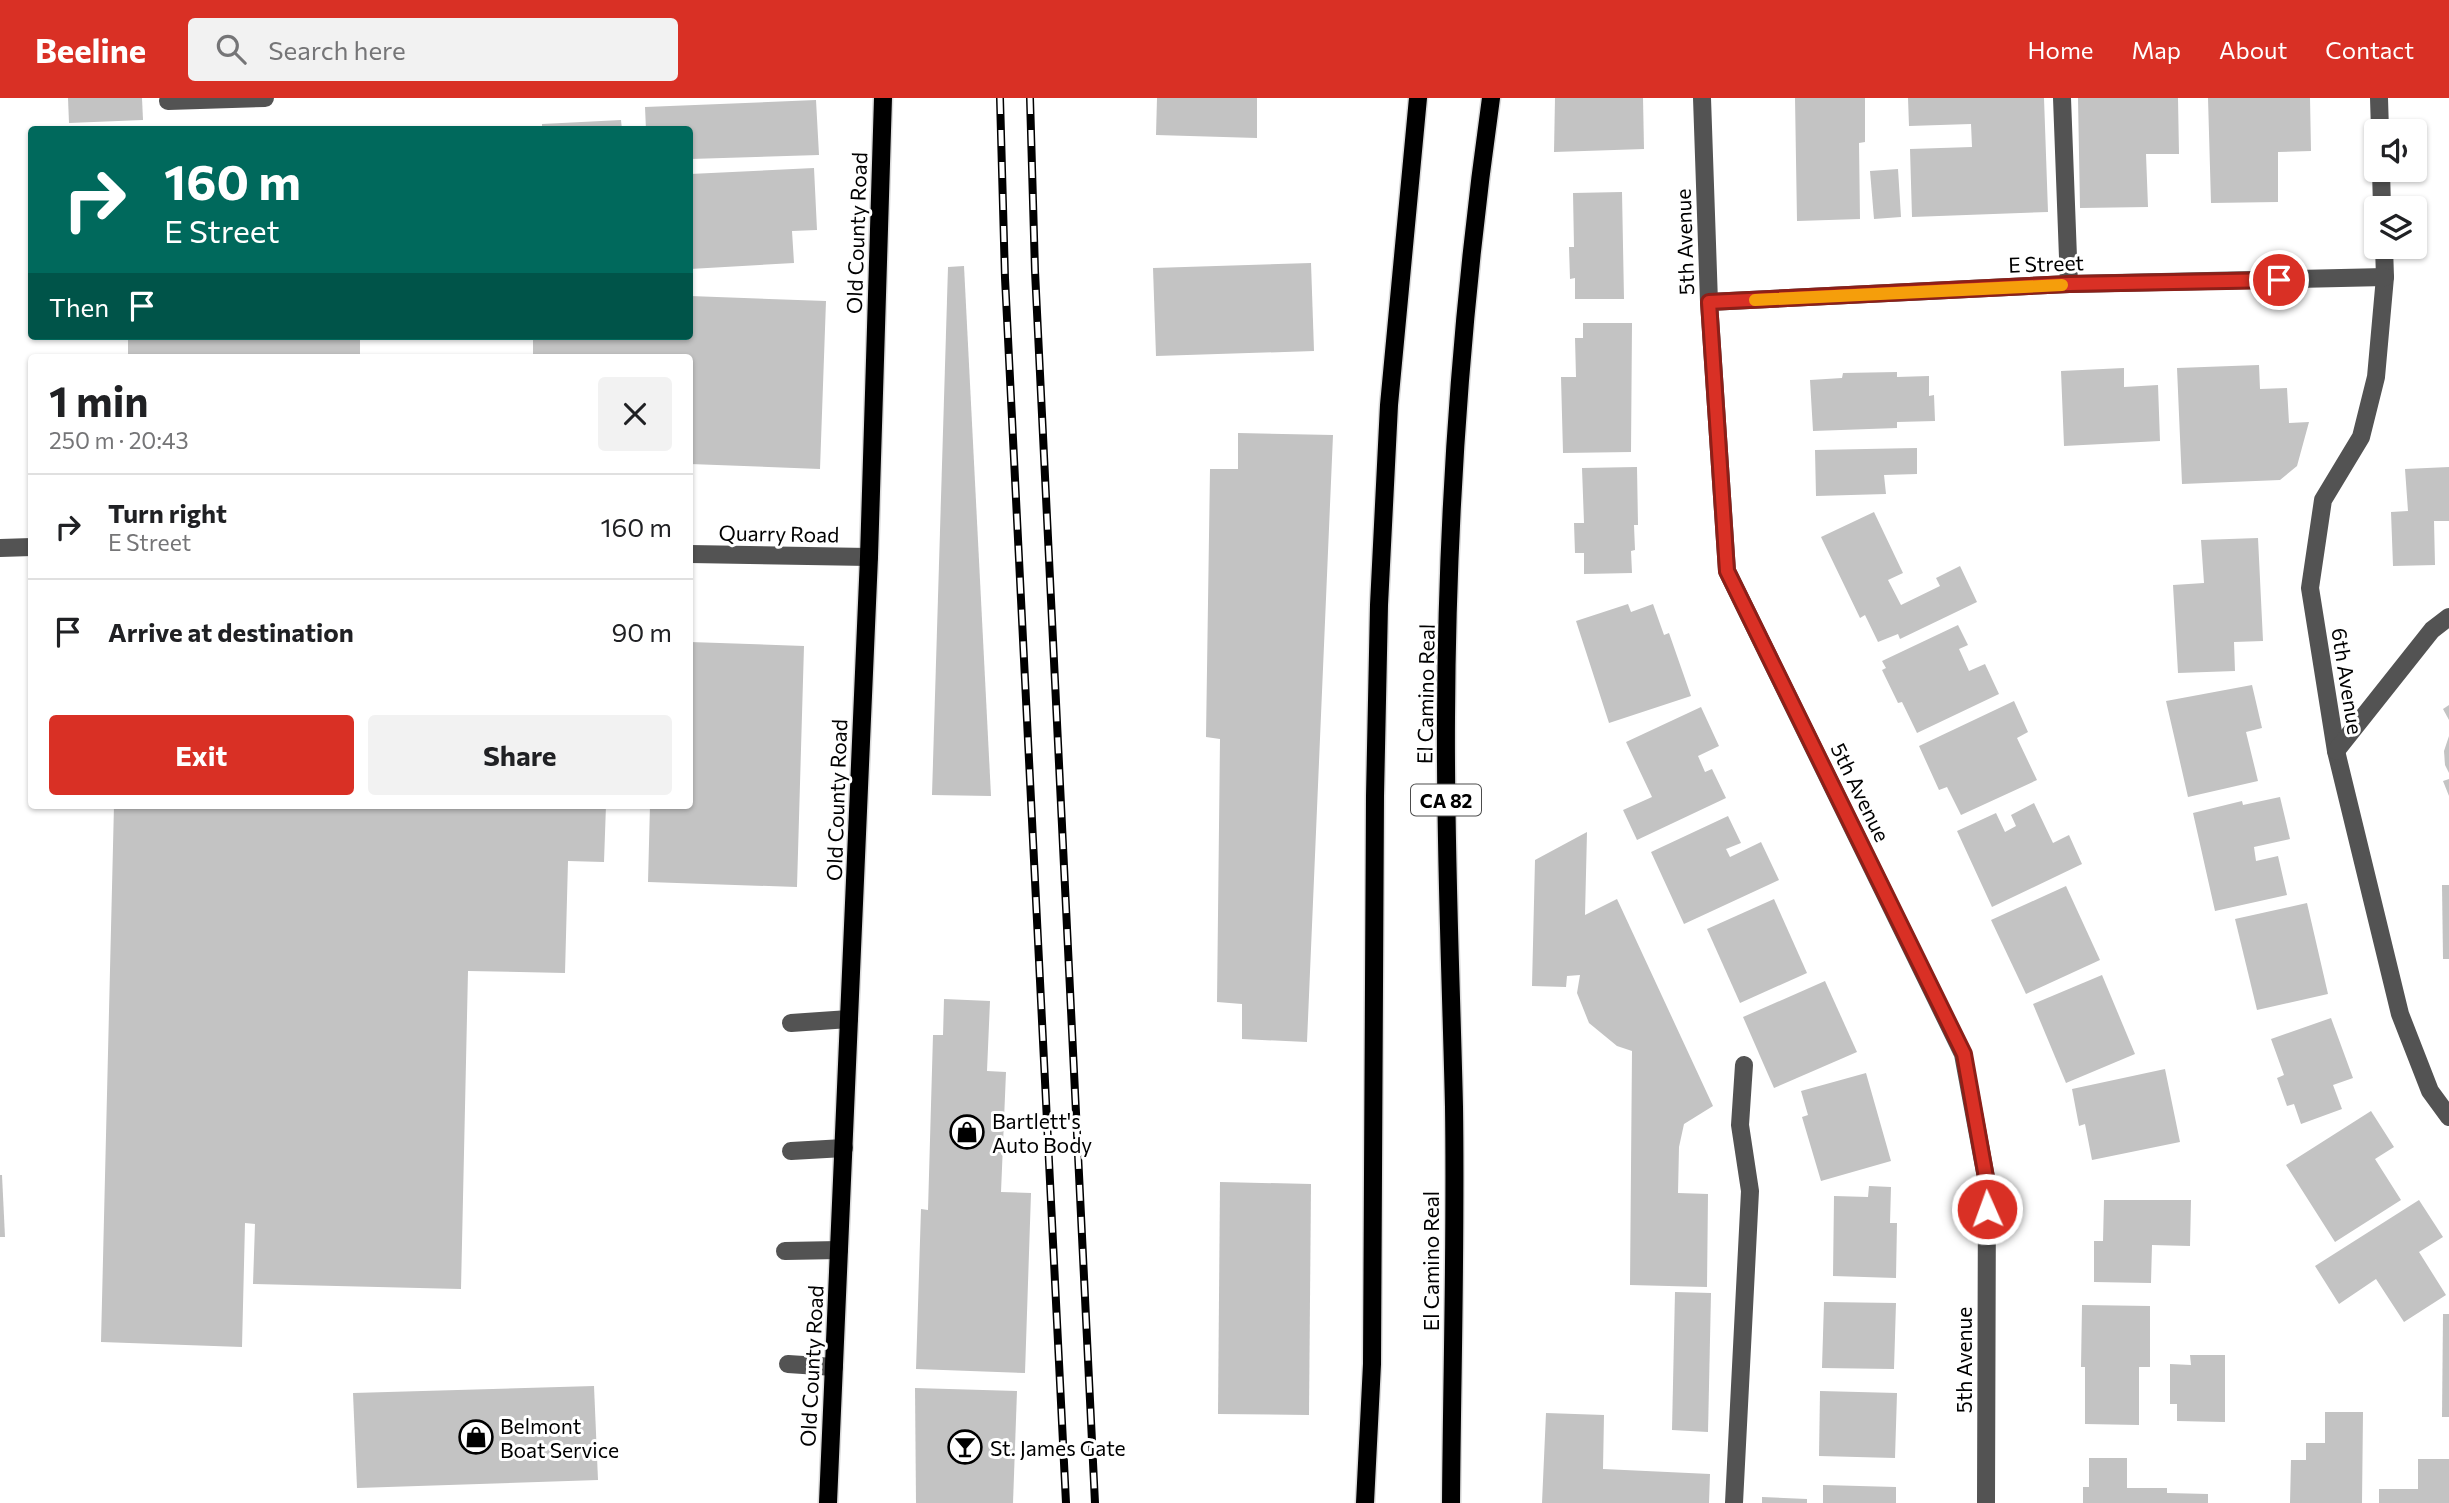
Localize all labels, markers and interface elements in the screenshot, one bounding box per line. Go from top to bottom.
search box [188,18,678,81]
text: Beeline [35,29,146,70]
icon: search [212,30,250,68]
text: Search here [268,34,406,65]
text: Home [2028,35,2094,64]
text: Map [2132,35,2181,64]
text: About [2219,35,2287,64]
text: Contact [2325,35,2414,64]
map controls [2364,119,2427,259]
button: sound [2364,119,2427,182]
text: 160 m [164,150,301,210]
street label: Old County Road [841,152,871,314]
icon: right [49,154,140,245]
street label: 5th Avenue [1670,188,1698,296]
button: layers [2364,196,2427,259]
text: E Street [164,210,280,250]
street label: E Street [2008,249,2084,277]
pin [2249,250,2309,310]
icon: arrive [2260,261,2298,299]
icon: arrive [123,287,161,325]
text: Then [49,291,109,322]
text: 1 min [49,374,149,426]
button: close [598,377,672,451]
text: 250 m · 20:43 [49,426,189,454]
text: Turn right [108,497,227,528]
icon: right [49,508,87,546]
text: 160 m [600,511,672,542]
street label: Quarry Road [719,519,839,547]
text: E Street [108,528,191,556]
icon: arrive [49,613,87,651]
text: Arrive at destination [108,616,354,647]
text: 90 m [612,616,672,647]
street label: El Camino Real [1411,624,1439,764]
street label: 6th Avenue [2327,626,2369,736]
button: Exit [49,715,354,795]
button: Share [368,715,672,795]
street label: Old County Road [821,719,851,881]
street label: 5th Avenue [1826,739,1896,845]
road number: CA 82 [1411,785,1481,816]
place label: Bartlett's Auto Body [992,1108,1092,1157]
shop icon: Bartlett's Auto Body [948,1113,986,1151]
position arrow [1950,1172,2024,1246]
street label: El Camino Real [1418,1191,1443,1331]
street label: Old County Road [794,1285,828,1447]
street label: 5th Avenue [1951,1307,1976,1413]
place label: Belmont Boat Service [500,1413,619,1462]
shop icon: Belmont Boat Service [457,1418,495,1456]
bar icon: St. James Gate [946,1428,984,1466]
place label: St. James Gate [990,1435,1126,1460]

